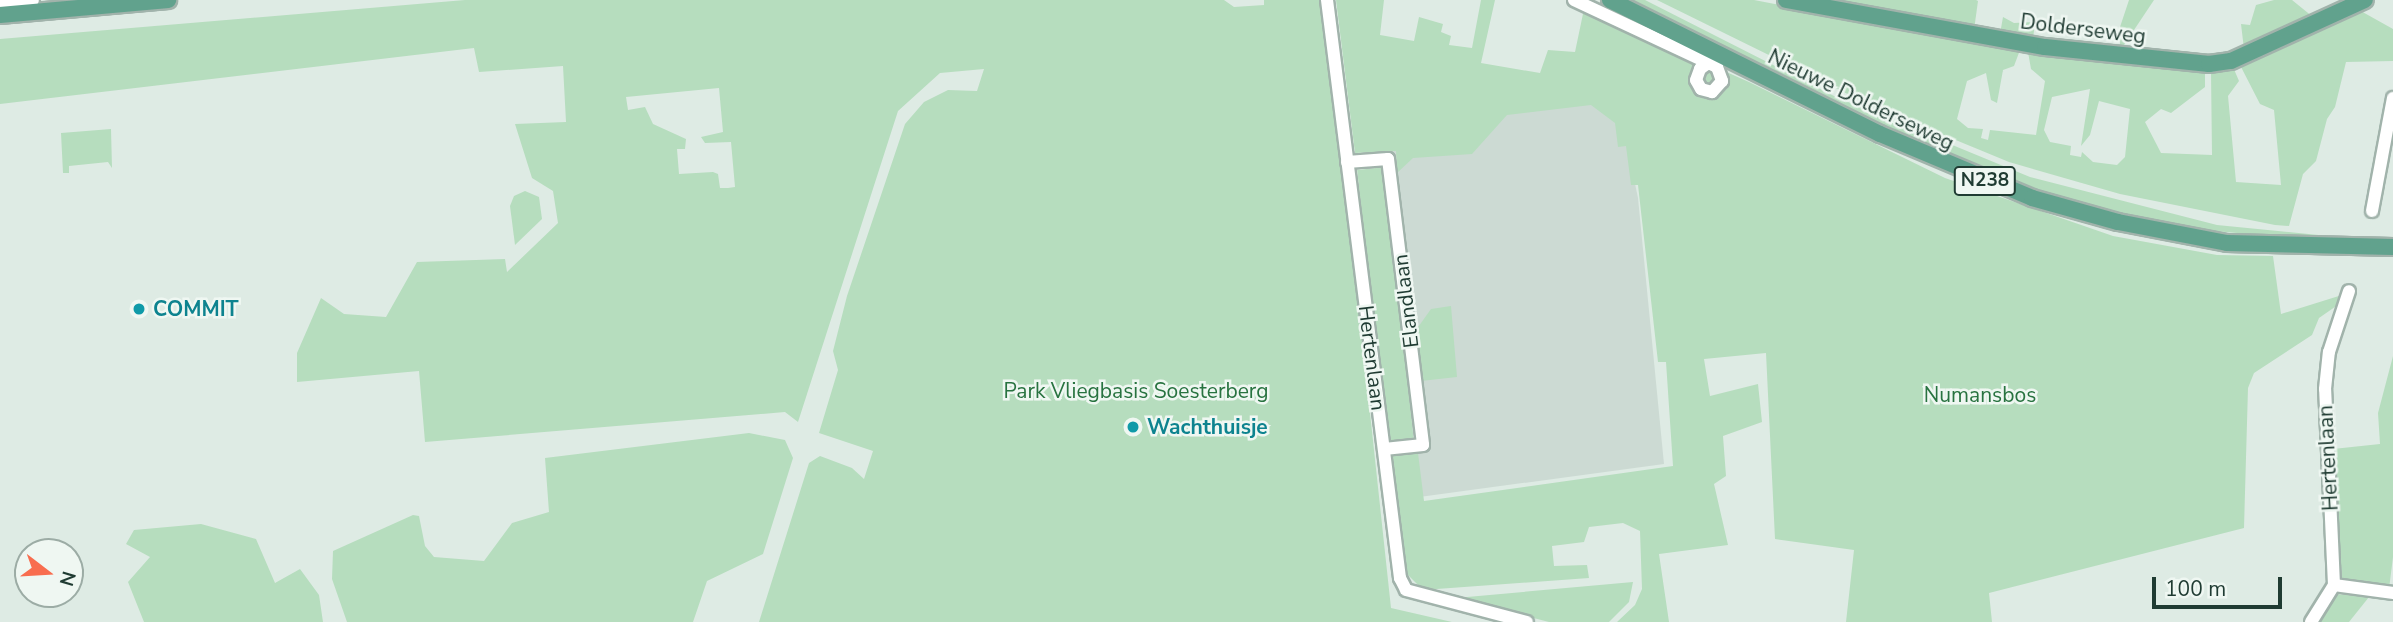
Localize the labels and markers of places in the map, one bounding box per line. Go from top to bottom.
place label: COMMIT [153,296,239,322]
marker: COMMIT [131,301,147,317]
place label: Wachthuisje [1147,414,1268,440]
marker: Wachthuisje [1125,419,1141,435]

